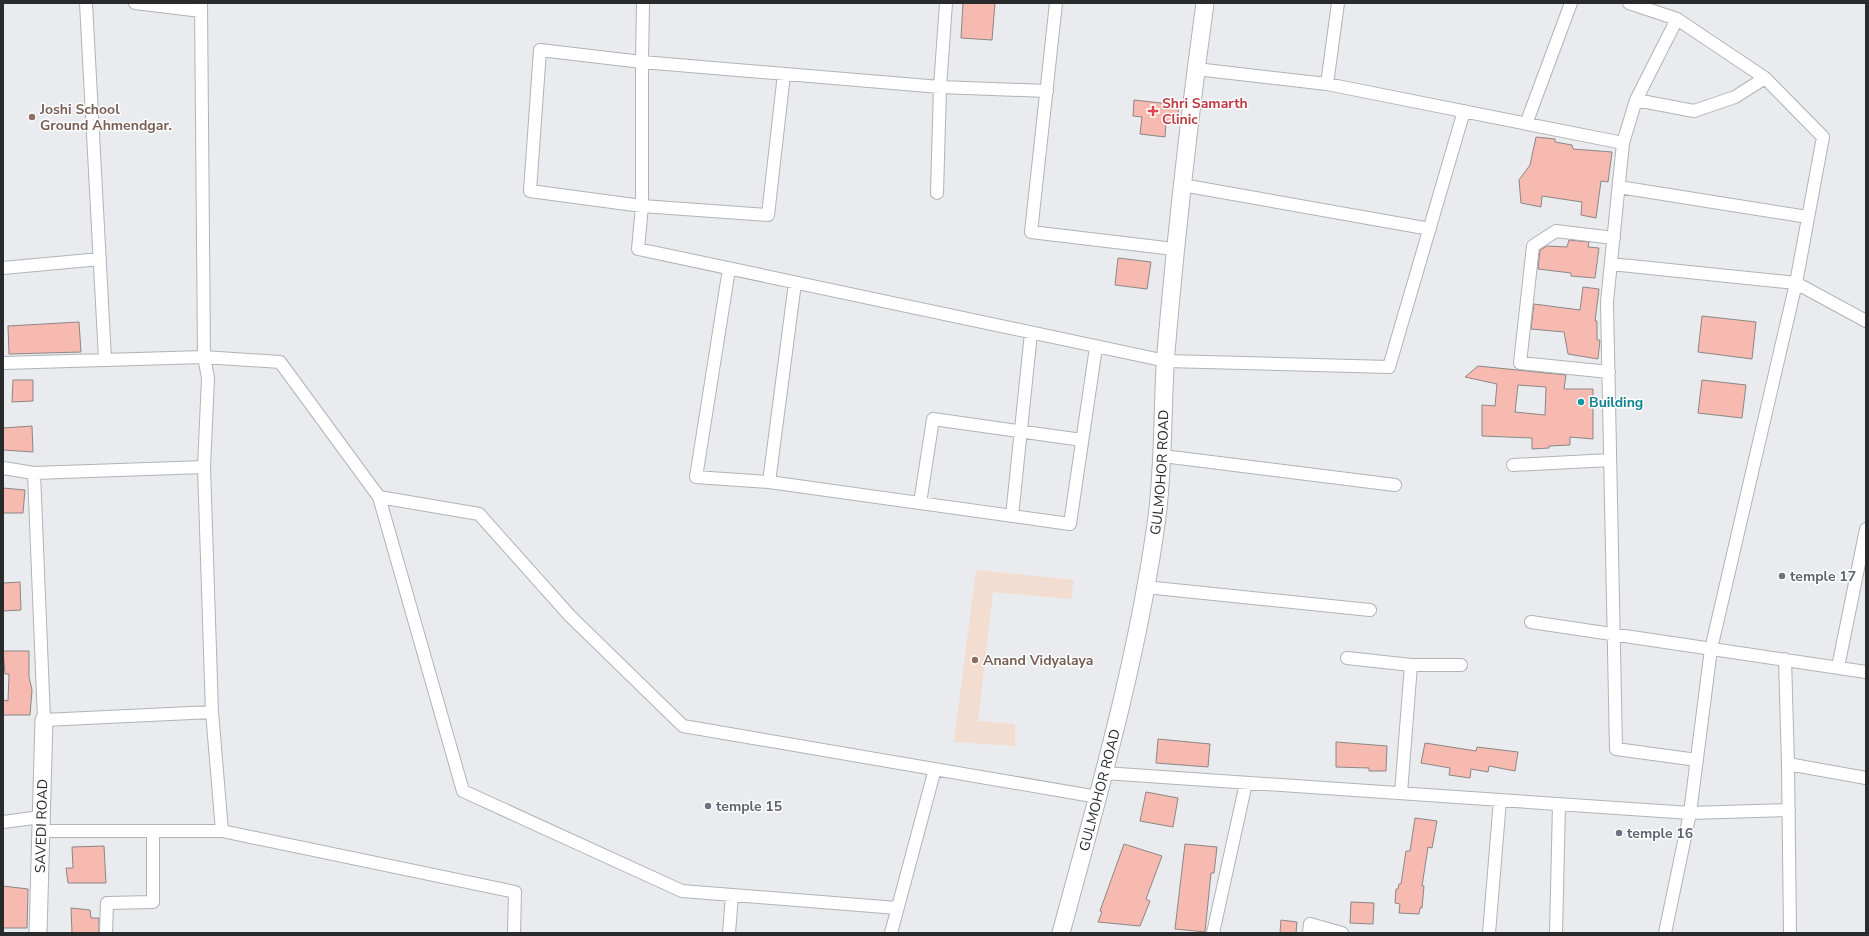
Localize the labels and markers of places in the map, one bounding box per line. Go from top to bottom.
place label: Shri Samarth Clinic [1162,94,1248,129]
place label: Joshi School Ground Ahmendgar. [39,100,172,135]
marker: Shri Samarth Clinic [1147,105,1159,117]
marker: Joshi School Ground Ahmendgar. [27,112,37,122]
place label: Building [1589,393,1643,412]
marker: Building [1576,397,1586,407]
place label: temple 17 [1790,567,1856,586]
marker: temple 17 [1777,571,1787,581]
place label: Anand Vidyalaya [983,651,1093,670]
marker: Anand Vidyalaya [970,655,980,665]
place label: temple 15 [716,797,782,816]
marker: temple 15 [703,801,713,811]
place label: temple 16 [1627,824,1693,843]
marker: temple 16 [1614,828,1624,838]

